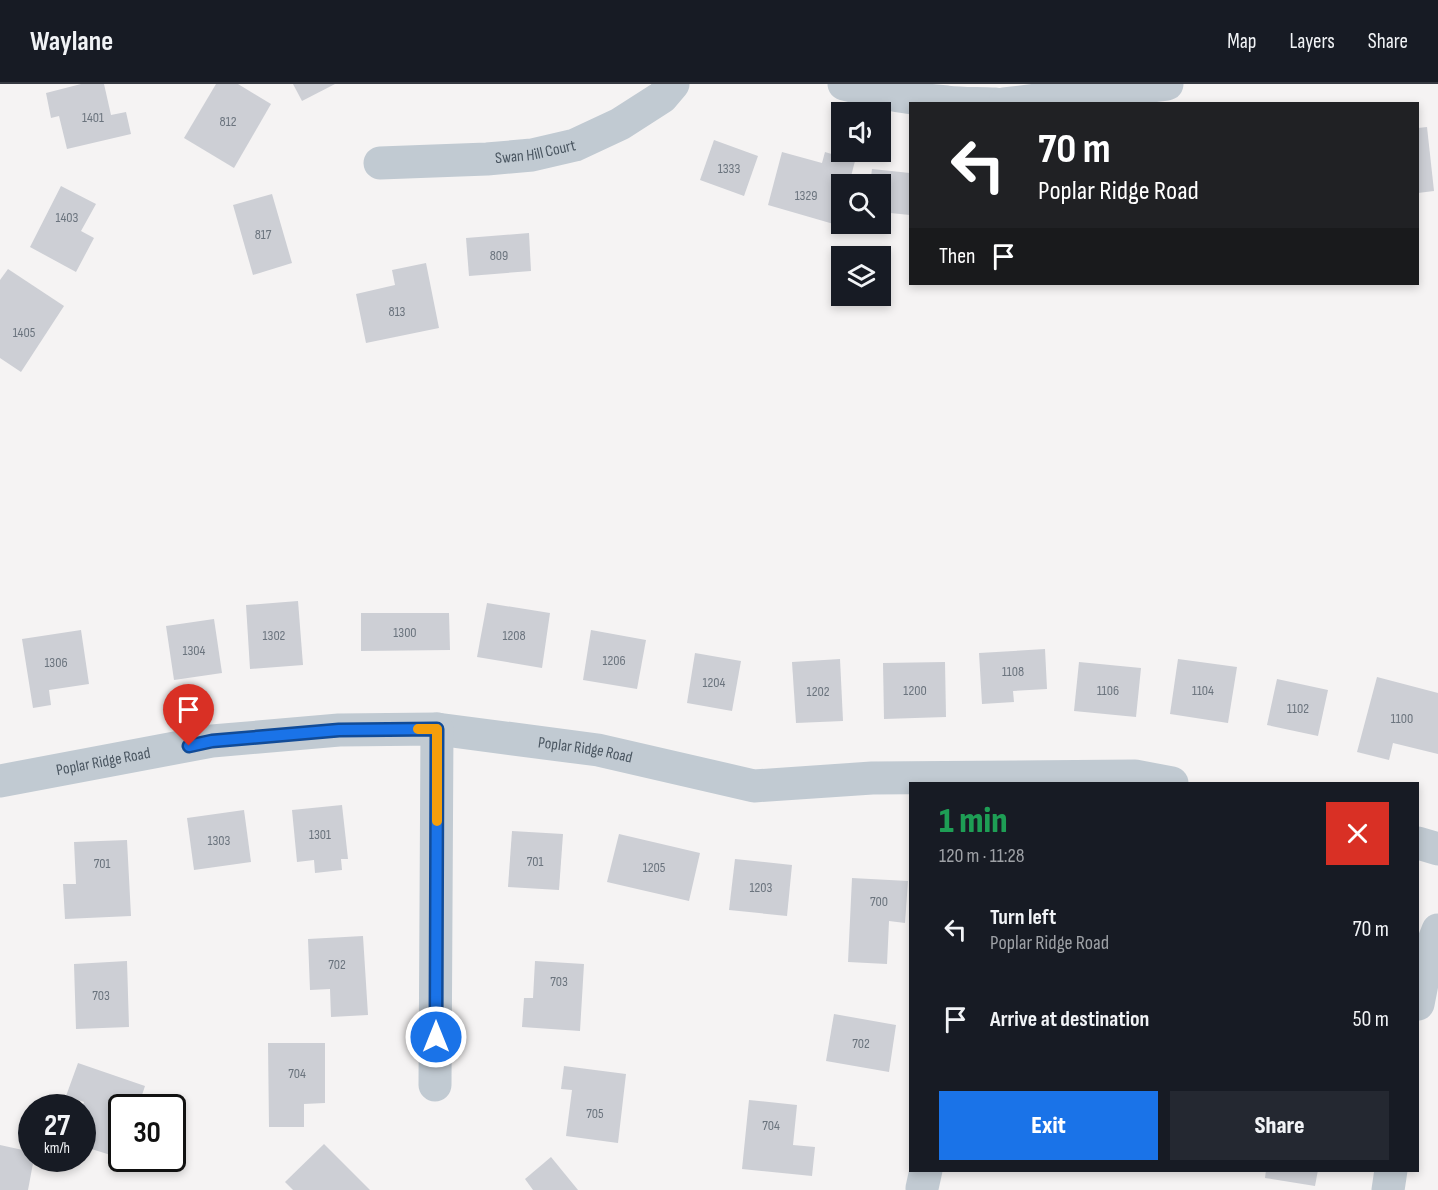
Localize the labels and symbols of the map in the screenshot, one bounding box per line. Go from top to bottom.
house number: 1401 [82,109,104,126]
house number: 812 [220,113,237,130]
street label: Swan Hill Court [494,136,578,168]
house number: 1333 [718,160,740,177]
house number: 1329 [795,187,817,204]
house number: 1403 [56,209,79,226]
house number: 817 [255,226,272,243]
house number: 809 [490,247,508,264]
house number: 813 [389,303,406,320]
house number: 1405 [13,324,36,341]
house number: 1300 [393,624,417,641]
house number: 1302 [263,627,286,644]
house number: 1208 [502,627,526,644]
house number: 1304 [183,642,206,659]
house number: 1206 [602,652,626,669]
house number: 1306 [44,654,68,671]
house number: 1108 [1002,663,1024,680]
house number: 1204 [703,674,726,691]
house number: 1200 [903,682,927,699]
house number: 1106 [1097,682,1119,699]
house number: 1104 [1192,682,1214,699]
house number: 1202 [807,683,830,700]
pin [163,684,214,746]
house number: 1102 [1287,700,1309,717]
house number: 1100 [1391,710,1413,727]
street label: Poplar Ridge Road [537,733,634,767]
street label: Poplar Ridge Road [55,743,152,780]
house number: 1301 [309,826,331,843]
house number: 1303 [208,832,231,849]
house number: 701 [527,853,543,870]
house number: 701 [94,855,110,872]
house number: 1205 [643,859,666,876]
house number: 1203 [750,879,773,896]
house number: 700 [870,893,888,910]
house number: 702 [328,956,346,973]
house number: 703 [550,973,568,990]
house number: 703 [92,987,110,1004]
position arrow [404,1005,468,1069]
house number: 702 [852,1035,870,1052]
house number: 704 [288,1065,306,1082]
speed limit sign: 30 [108,1094,186,1172]
house number: 705 [586,1105,604,1122]
house number: 704 [762,1117,780,1134]

